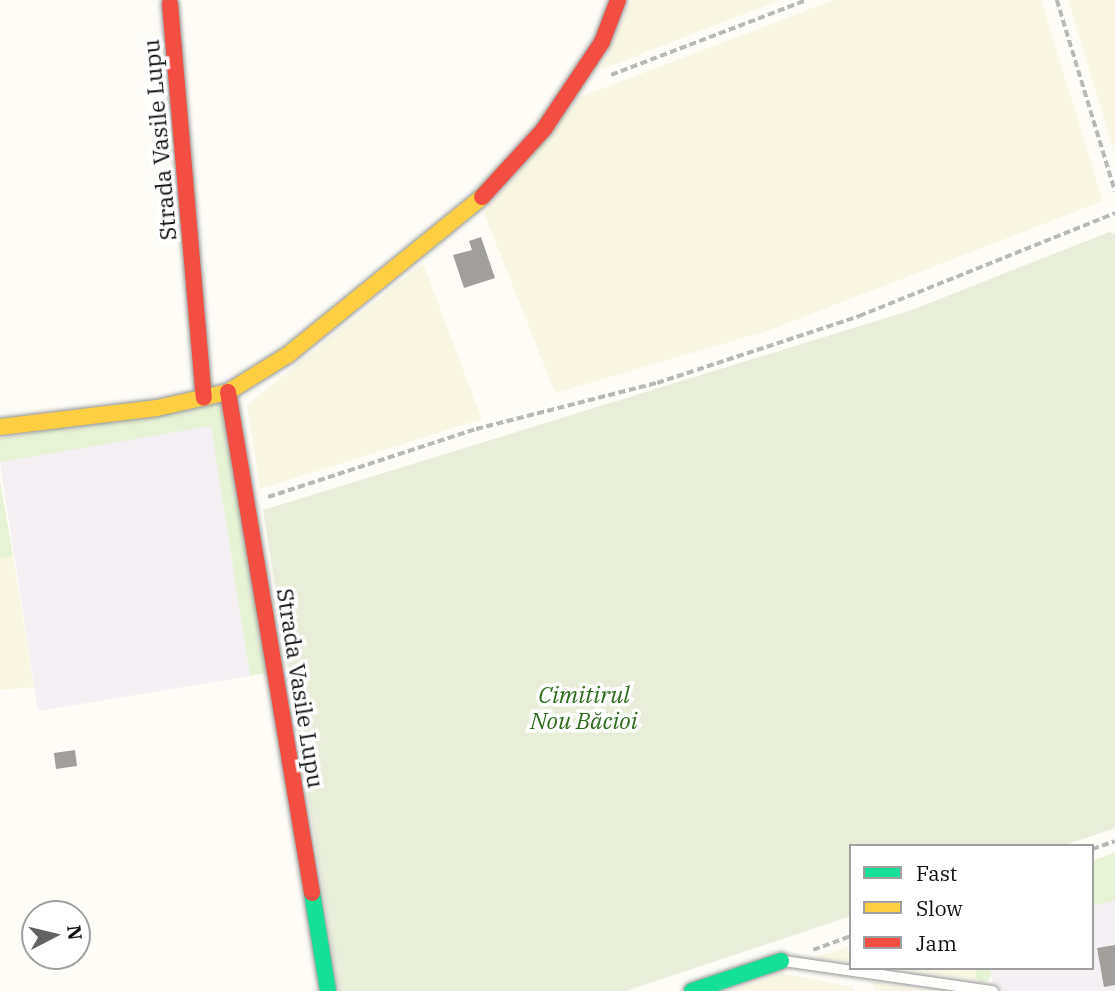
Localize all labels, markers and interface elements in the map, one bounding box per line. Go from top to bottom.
street label: Strada Vasile Lupu [136,38,182,242]
street label: Strada Vasile Lupu [272,586,330,790]
park label: Cimitirul Nou Băcioi [530,680,638,734]
legend [849,844,1094,970]
text: Fast [916,859,957,887]
text: Slow [916,894,963,922]
north arrow [21,900,91,970]
text: N [62,924,88,942]
text: Jam [916,929,957,957]

